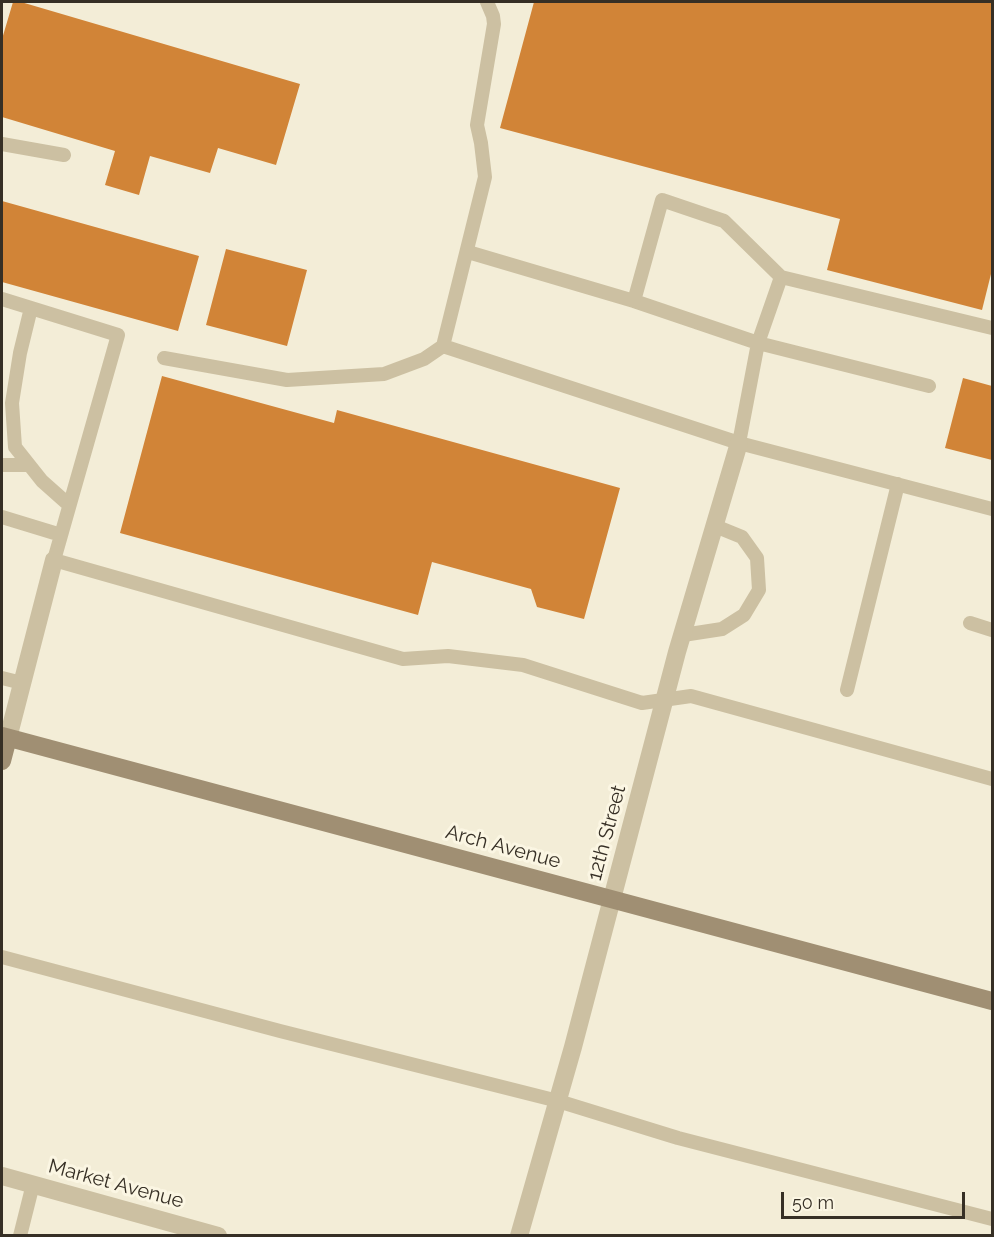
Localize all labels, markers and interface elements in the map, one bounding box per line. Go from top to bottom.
street label: 12th Street [583,783,631,883]
street label: Arch Avenue [443,820,563,874]
street label: Market Avenue [46,1154,186,1214]
scale bar [784,1180,968,1218]
text: 50 m [792,1192,834,1213]

